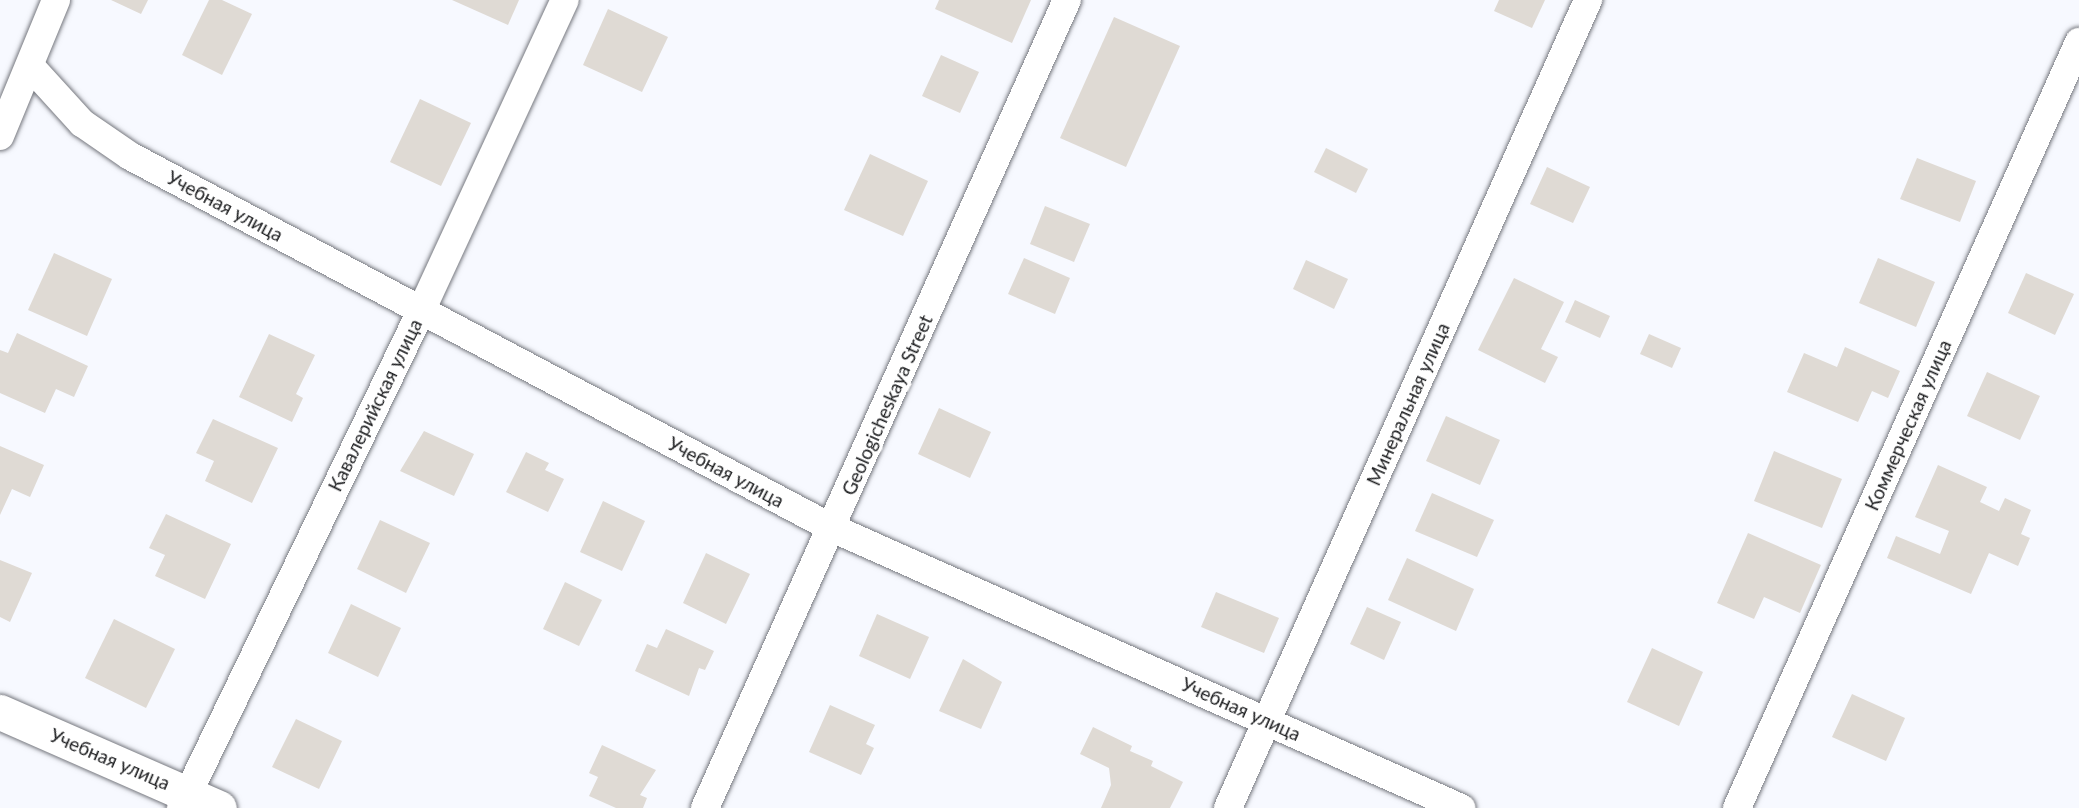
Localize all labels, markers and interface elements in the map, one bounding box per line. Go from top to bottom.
street label: Учебная улица [163,166,287,246]
street label: Geologicheskaya Street [837,311,937,499]
street label: Кавалерийская улица [323,315,427,495]
street label: Минеральная улица [1362,319,1454,489]
street label: Коммерческая улица [1860,336,1956,514]
street label: Учебная улица [664,432,788,512]
street label: Учебная улица [1178,673,1304,745]
street label: Учебная улица [47,723,173,795]

